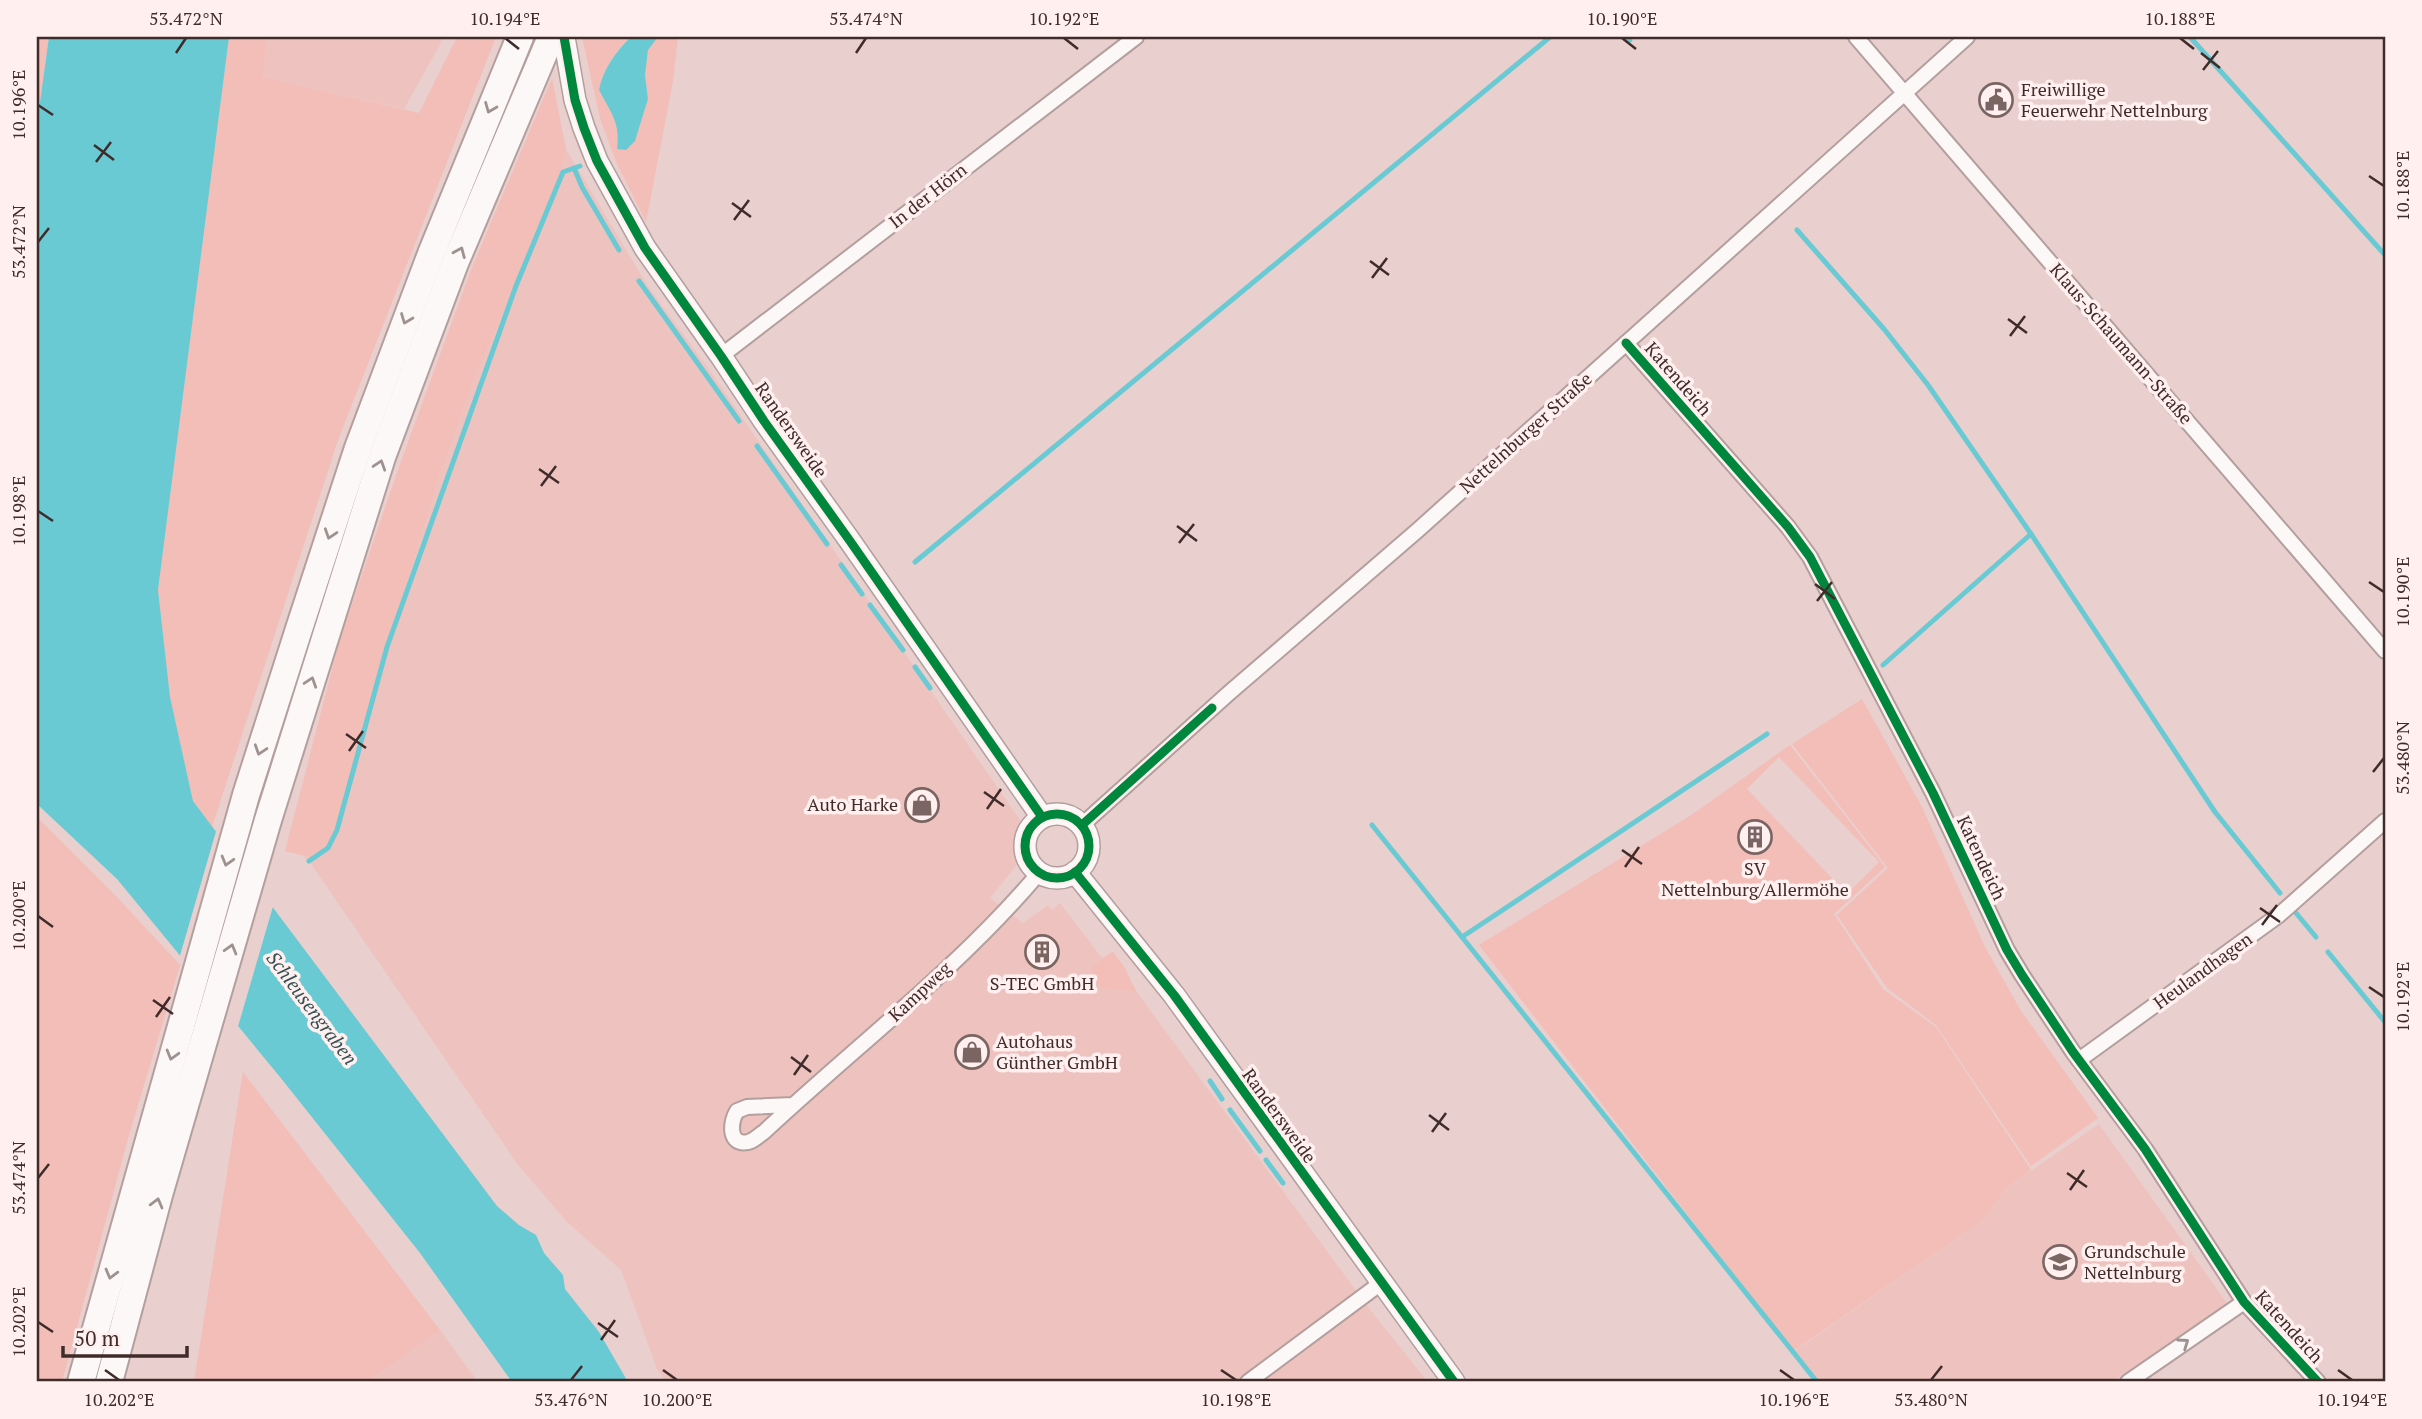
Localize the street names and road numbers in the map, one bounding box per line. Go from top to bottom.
street label: In der Hörn [884,157,971,233]
street label: Klaus-Schaumann-Straße [2045,258,2199,429]
street label: Katendeich [1640,336,1718,421]
street label: Nettelnburger Straße [1454,366,1597,498]
street label: Randersweide [750,377,834,482]
street label: Katendeich [1952,811,2012,904]
street label: Heulandhagen [2148,926,2257,1014]
street label: Kampweg [883,956,956,1027]
street label: Randersweide [1237,1063,1322,1168]
street label: Katendeich [2251,1285,2329,1368]

